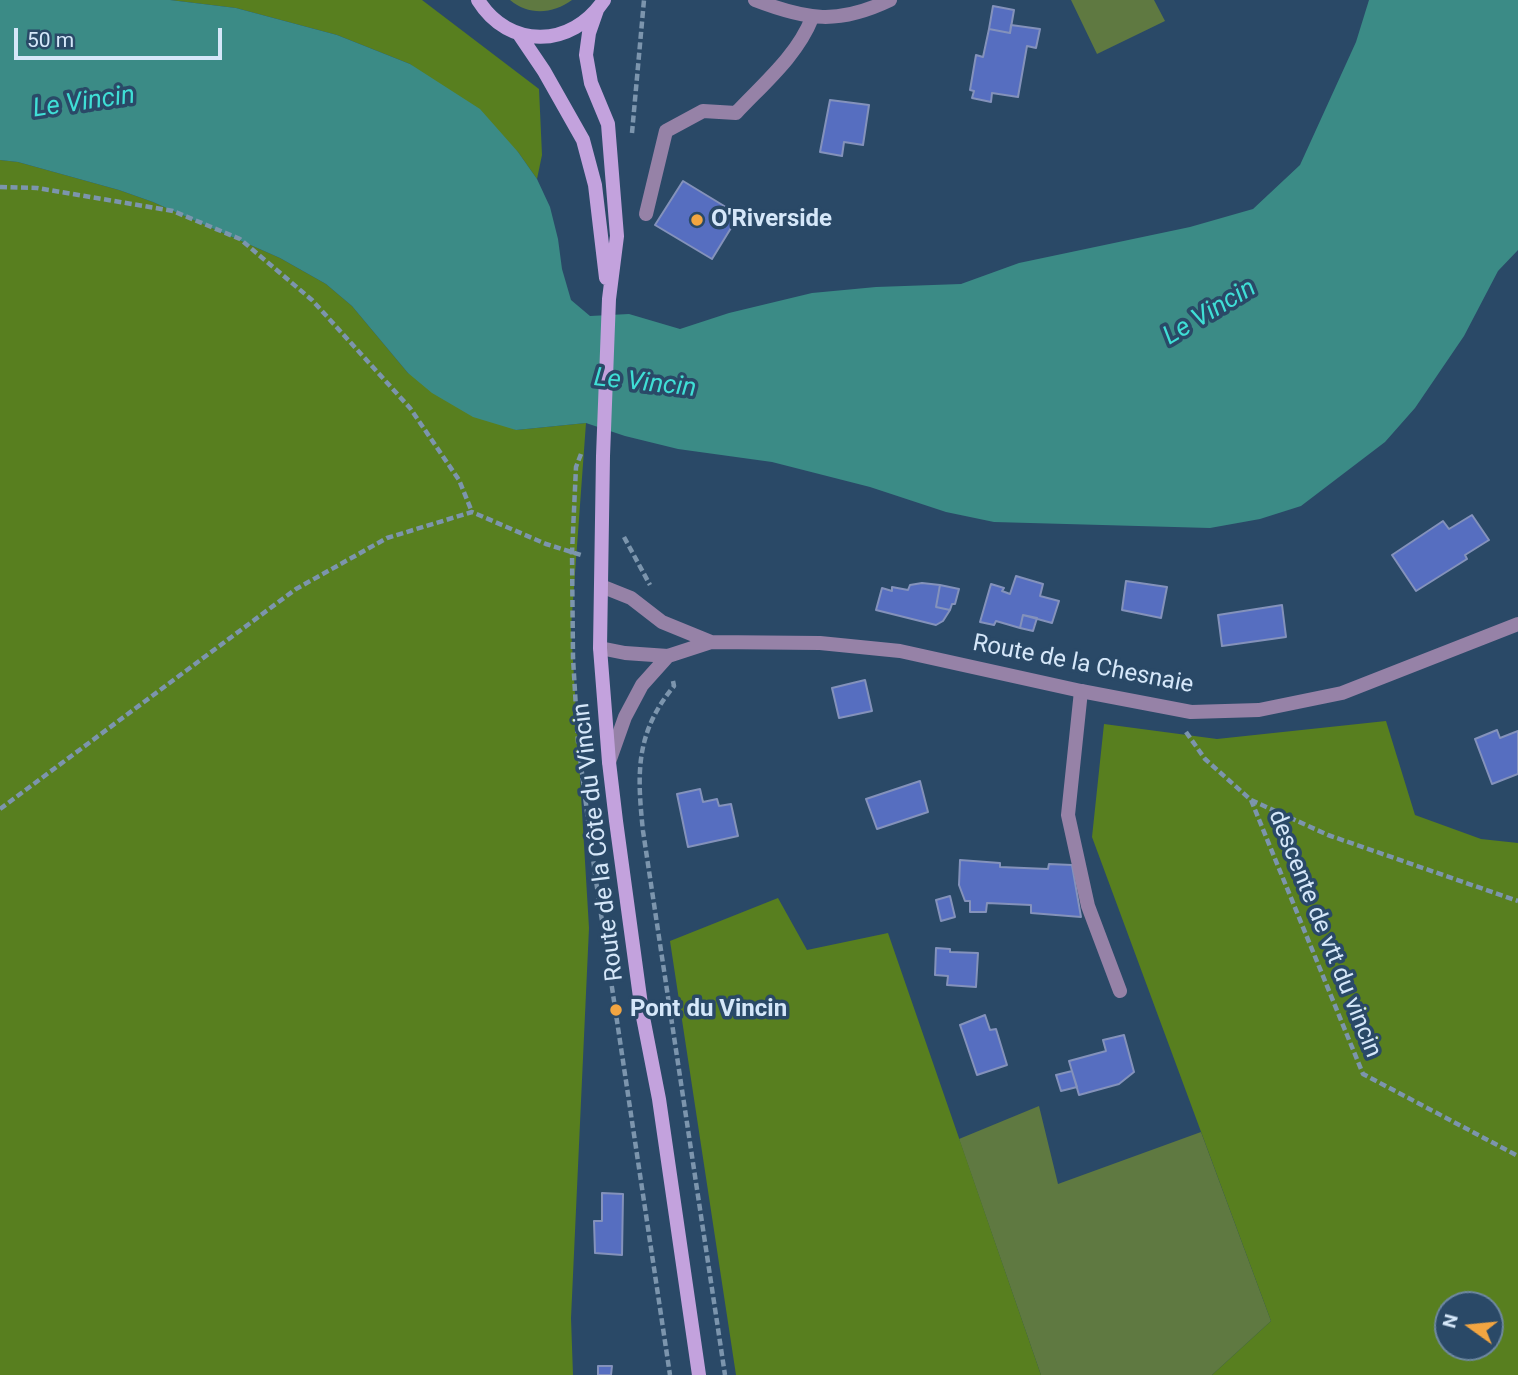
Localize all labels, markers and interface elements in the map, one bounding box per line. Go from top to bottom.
scale bar [18,14,226,58]
text: 50 m [27,28,74,52]
water label: Le Vincin [31,80,137,126]
place label: O'Riverside [711,206,832,234]
marker: O'Riverside [689,212,705,228]
water label: Le Vincin [1158,273,1262,353]
water label: Le Vincin [592,363,698,405]
street label: Route de la Chesnaie [970,629,1196,701]
street label: Route de la Côte du Vincin [568,701,630,983]
street label: descente de vtt du vincin [1261,806,1387,1062]
place label: Pont du Vincin [630,996,787,1024]
marker: Pont du Vincin [608,1002,624,1018]
north arrow [1434,1291,1504,1361]
text: N [1437,1312,1463,1330]

